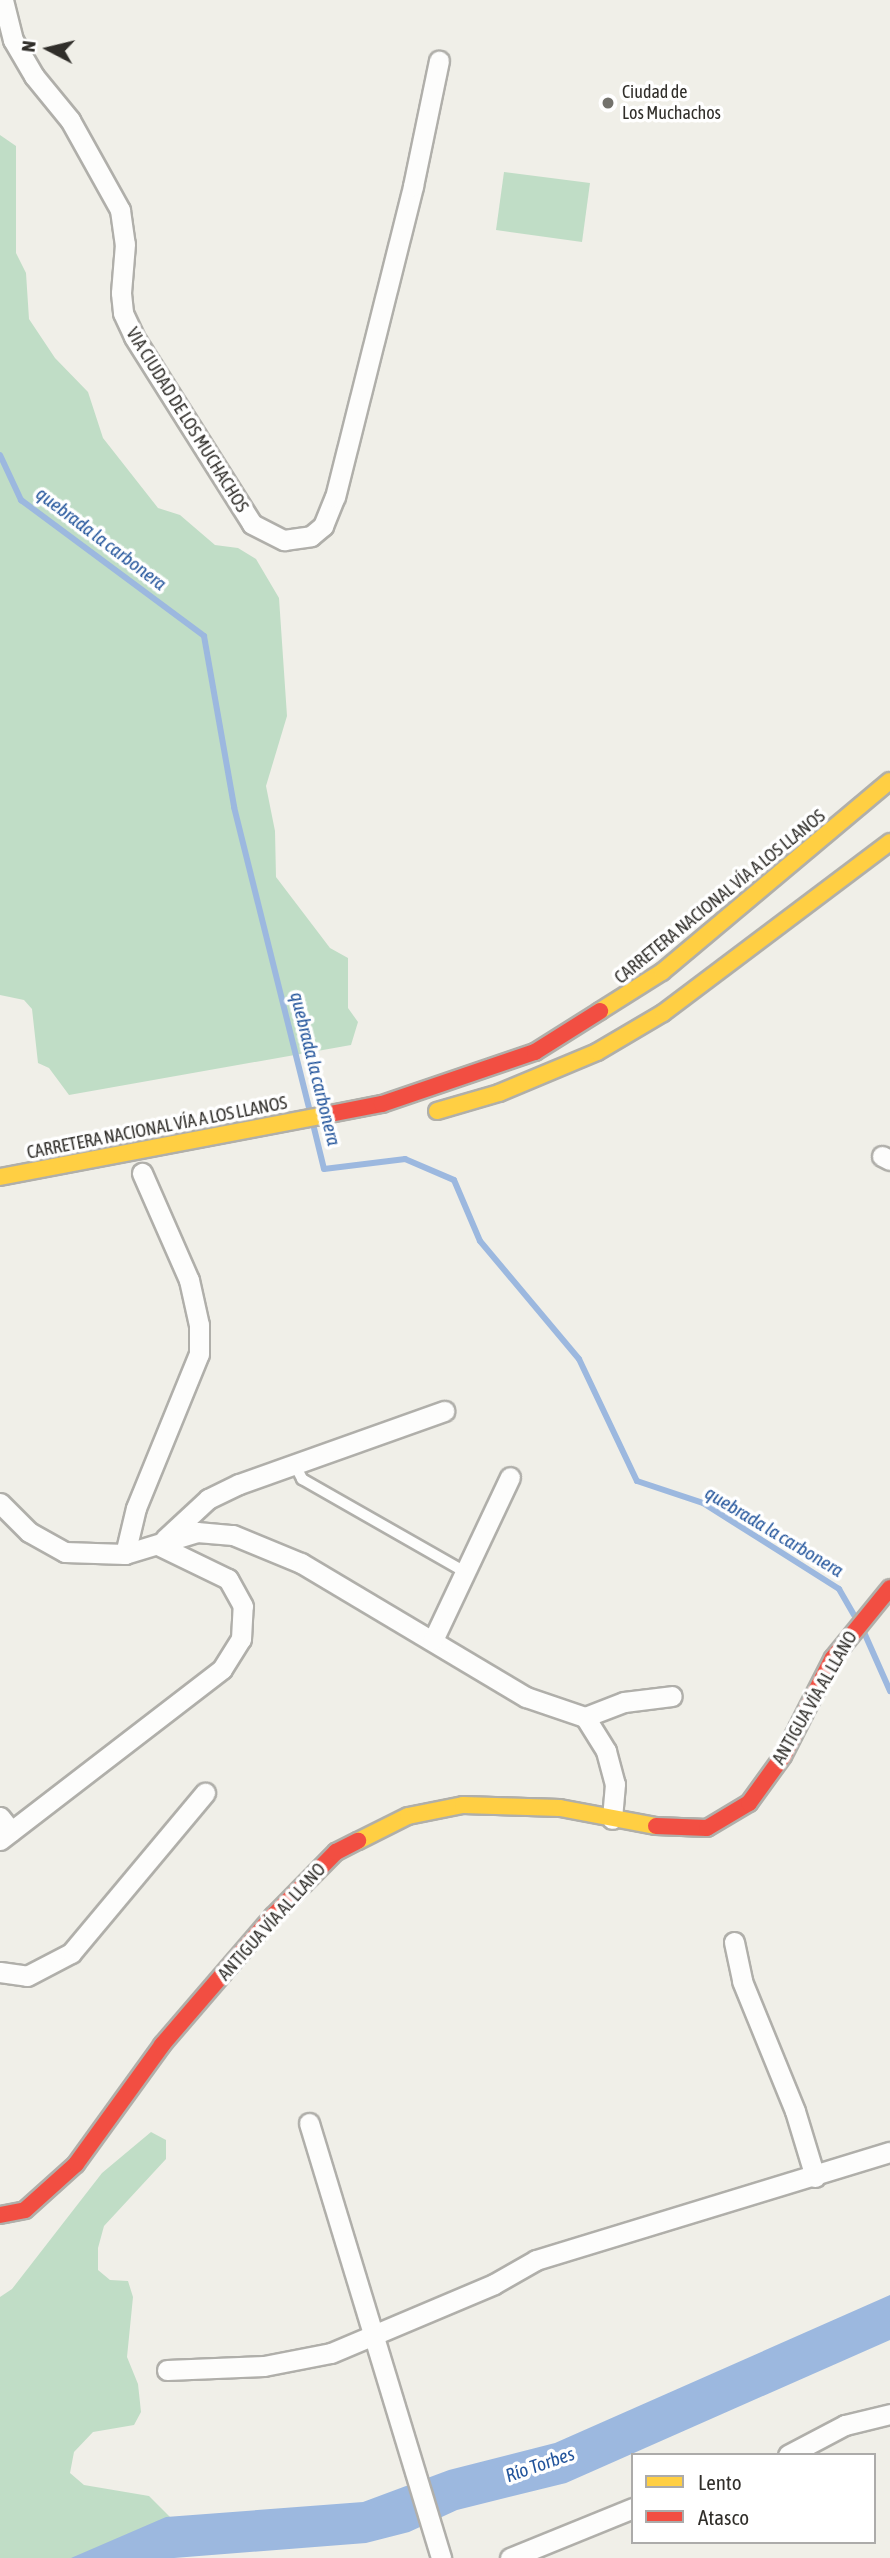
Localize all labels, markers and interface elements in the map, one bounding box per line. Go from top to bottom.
north arrow [14,14,84,84]
text: N [17,40,40,53]
place label: Ciudad de Los Muchachos [622,82,721,124]
marker: Ciudad de Los Muchachos [600,95,616,111]
street label: VIA CIUDAD DE LOS MUCHACHOS [121,324,253,516]
water label: quebrada la carbonera [31,483,171,595]
street label: CARRETERA NACIONAL VÍA A LOS LLANOS [610,805,830,989]
water label: quebrada la carbonera [285,990,345,1148]
street label: CARRETERA NACIONAL VÍA A LOS LLANOS [25,1092,289,1164]
water label: quebrada la carbonera [701,1482,847,1582]
street label: ANTIGUA VÍA AL LLANO [768,1628,862,1768]
street label: ANTIGUA VÍA AL LLANO [214,1859,330,1985]
water label: Río Torbes [502,2443,578,2487]
legend [631,2453,876,2544]
text: Lento [698,2470,742,2494]
text: Atasco [698,2505,749,2529]

